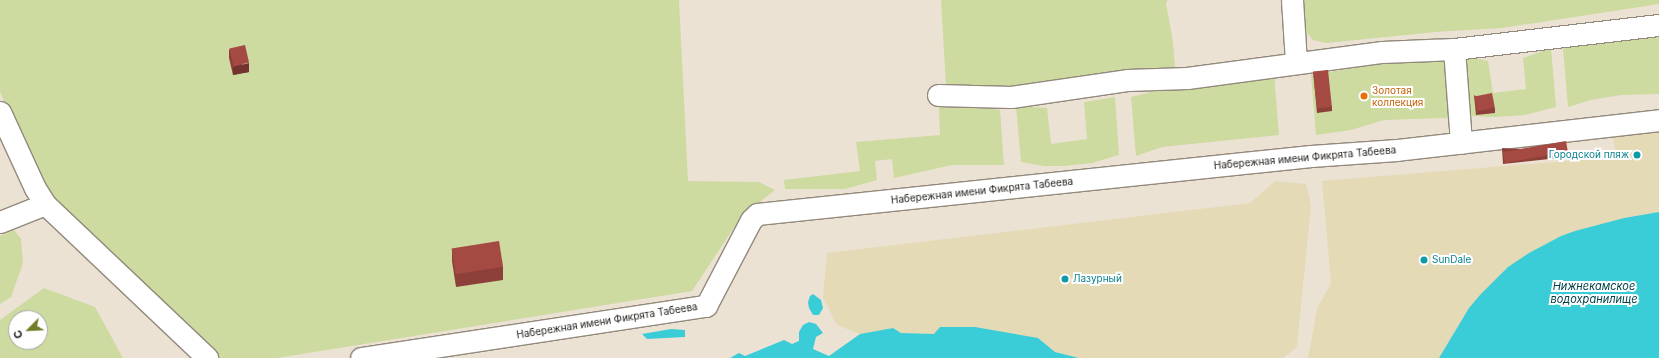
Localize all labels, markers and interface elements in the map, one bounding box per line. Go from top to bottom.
place label: Золотая коллекция [1372,84,1423,108]
marker: Золотая коллекция [1359,91,1369,101]
street label: Набережная имени Фикрята Табеева [1213,144,1397,172]
place label: Городской пляж [1549,149,1629,161]
marker: Городской пляж [1632,150,1642,160]
street label: Набережная имени Фикрята Табеева [890,175,1074,207]
place label: SunDale [1432,254,1471,266]
marker: SunDale [1419,255,1429,265]
place label: Лазурный [1073,273,1122,285]
marker: Лазурный [1060,274,1070,284]
water label: Нижнекамское водохранилище [1550,280,1638,306]
street label: Набережная имени Фикрята Табеева [516,301,698,341]
north arrow [8,310,48,350]
text: С [10,328,26,341]

